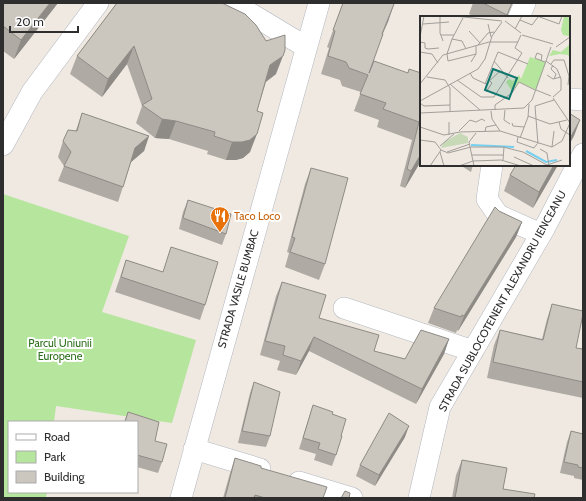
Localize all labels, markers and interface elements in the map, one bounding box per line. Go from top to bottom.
scale bar [10,8,78,34]
text: 20 m [16,14,44,29]
inset map [420,16,570,166]
street label: STRADA SUBLOCOTENENT ALEXANDRU IENCEANU [435,188,569,414]
restaurant icon: Taco Loco [209,205,231,233]
place label: Taco Loco [234,209,280,223]
street label: STRADA VASILE BUMBAC [214,228,262,350]
park label: Parcul Uniunii Europene [28,336,92,363]
legend [8,421,138,493]
text: Road [44,429,70,444]
text: Park [44,449,66,464]
text: Building [44,469,86,484]

